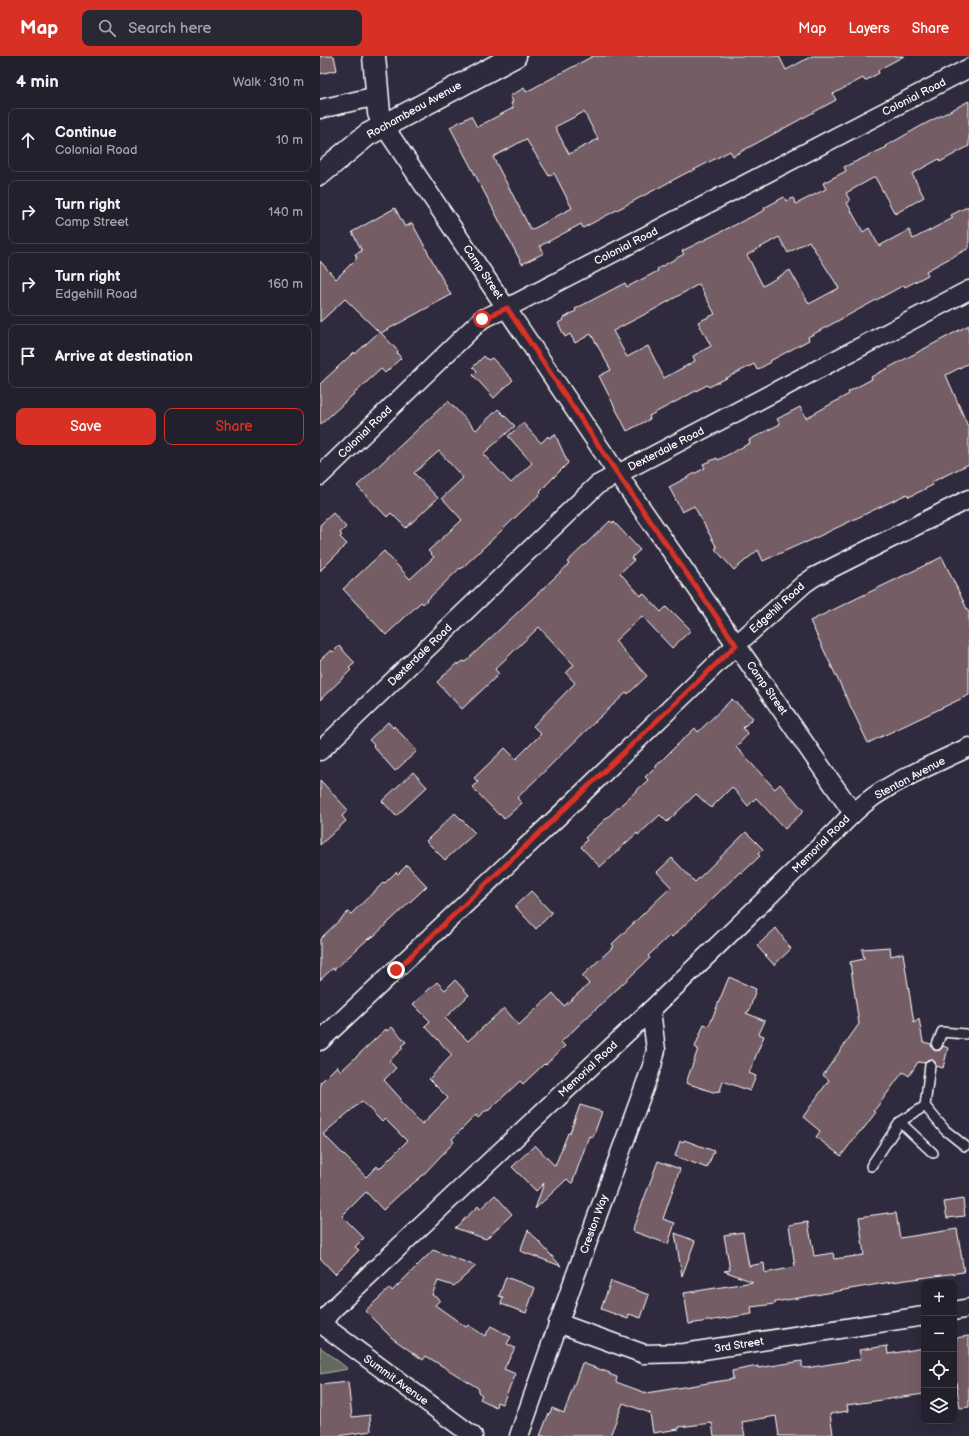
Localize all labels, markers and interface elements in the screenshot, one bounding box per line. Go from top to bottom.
search box [82,10,362,46]
text: Map [20,17,58,40]
icon: search [96,17,118,39]
text: Search here [128,19,211,38]
text: Map [798,20,826,37]
text: Layers [848,20,890,37]
text: Share [912,20,949,37]
text: 4 min [16,72,59,92]
text: Walk · 310 m [233,74,304,90]
street label: Colonial Road [880,75,948,119]
street label: Rochambeau Avenue [364,78,464,141]
text: Continue [55,123,117,142]
icon: ahead [17,129,39,151]
text: 10 m [276,132,303,148]
text: Colonial Road [55,142,137,158]
text: Turn right [55,195,120,214]
icon: right [17,201,39,223]
text: 140 m [268,204,303,220]
text: Camp Street [55,214,129,230]
street label: Colonial Road [592,224,660,268]
street label: Camp Street [460,242,506,302]
text: Turn right [55,267,120,286]
icon: right [17,273,39,295]
text: 160 m [268,276,303,292]
text: Edgehill Road [55,286,137,302]
route start [473,310,491,328]
icon: arrive [17,345,39,367]
text: Arrive at destination [55,347,193,366]
street label: Colonial Road [335,403,395,461]
button: Save [16,408,156,445]
button: Share [164,408,304,445]
street label: Dexterdale Road [626,424,706,474]
street label: Edgehill Road [747,580,807,636]
street label: Dexterdale Road [385,621,455,689]
street label: Camp Street [744,659,791,718]
street label: Stenton Avenue [873,754,948,802]
street label: Memorial Road [789,812,853,876]
route end [387,961,405,979]
street label: Memorial Road [556,1038,620,1100]
street label: Creston Way [577,1193,611,1255]
map controls [921,1280,957,1424]
button: + [921,1280,957,1316]
button: − [921,1316,957,1352]
street label: 3rd Street [713,1335,765,1355]
street label: Summit Avenue [361,1352,431,1408]
button: locate [921,1352,957,1388]
button: layers [921,1388,957,1424]

